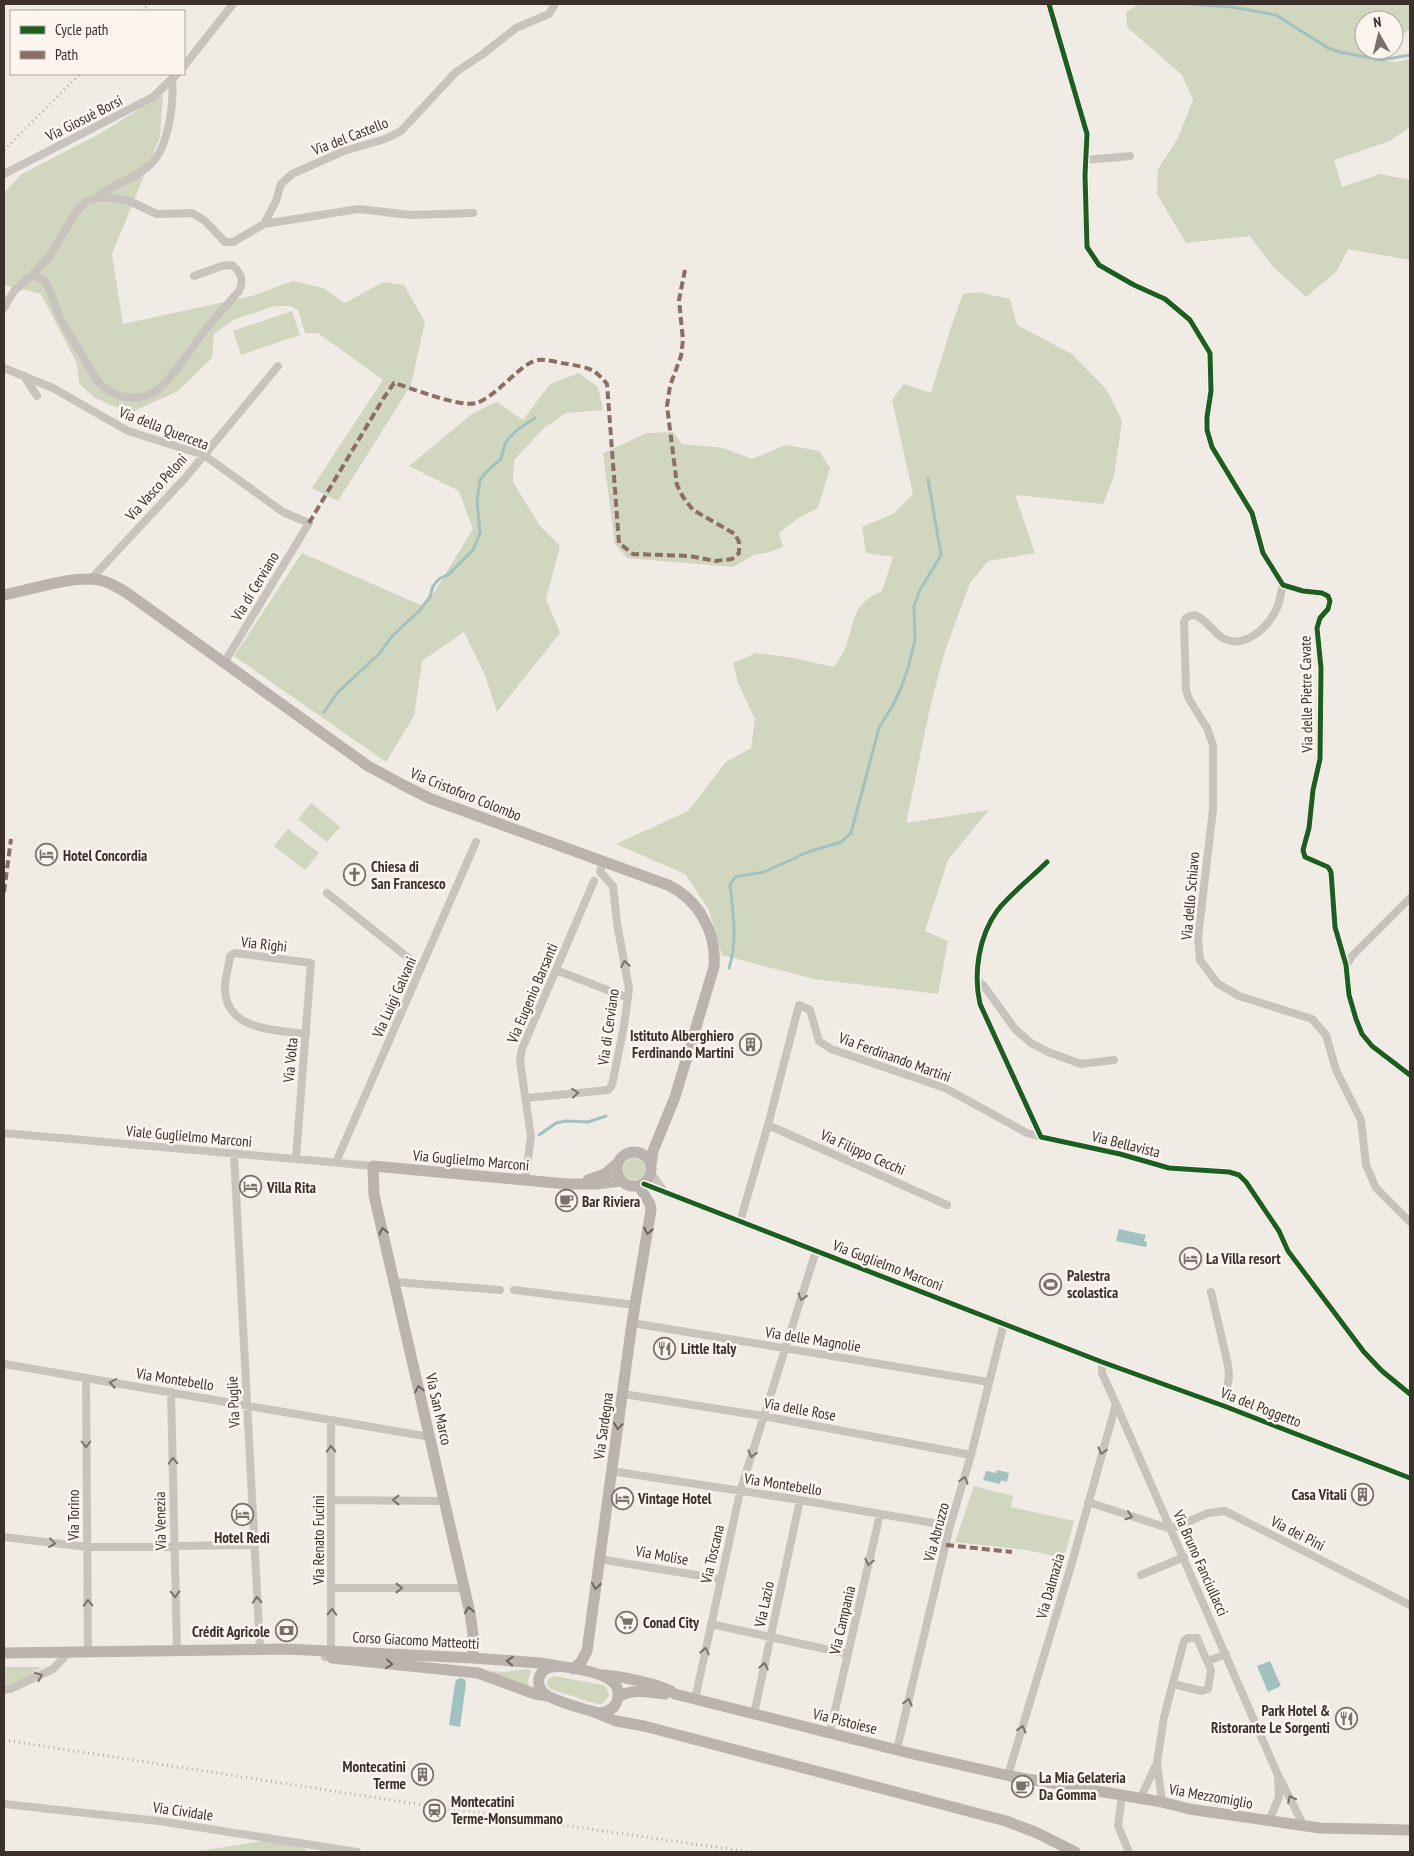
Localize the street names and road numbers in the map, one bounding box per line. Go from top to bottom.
street label: Via Giosuè Borsi [42,91,125,146]
street label: Via del Castello [308,113,391,160]
street label: Via della Querceta [115,402,212,454]
street label: Via Vasco Peloni [120,450,191,525]
street label: Via di Cerviano [226,548,283,625]
street label: Via delle Pietre Cavate [1295,635,1317,754]
street label: Via Cristoforo Colombo [407,763,524,825]
street label: Via dello Schiavo [1177,851,1203,942]
street label: Via Righi [239,932,288,956]
street label: Via Eugenio Barsanti [502,940,562,1047]
street label: Via Luigi Galvani [367,954,420,1041]
street label: Via di Cerviano [593,987,623,1068]
street label: Via Ferdinando Martini [835,1028,954,1086]
street label: Via Volta [278,1037,301,1084]
street label: Viale Guglielmo Marconi [124,1121,253,1151]
street label: Via Filippo Cecchi [817,1124,908,1179]
street label: Via Bellavista [1089,1126,1162,1162]
street label: Via Guglielmo Marconi [411,1145,530,1175]
street label: Via Guglielmo Marconi [829,1235,946,1295]
street label: Via delle Magnolie [763,1322,862,1356]
street label: Via Montebello [134,1363,215,1395]
street label: Via San Marco [421,1370,456,1447]
street label: Via Puglie [222,1376,244,1429]
street label: Via del Poggetto [1217,1382,1304,1431]
street label: Via Sardegna [589,1391,617,1462]
street label: Via delle Rose [762,1393,837,1425]
street label: Via Montebello [742,1468,823,1500]
street label: Via Torino [64,1489,83,1542]
street label: Via Venezia [150,1491,170,1552]
street label: Via Renato Fucini [309,1495,328,1586]
street label: Via Abruzzo [919,1500,953,1565]
street label: Via Bruno Fanciullacci [1169,1506,1233,1619]
street label: Via dei Pini [1267,1511,1328,1555]
street label: Via Toscana [696,1523,728,1586]
street label: Via Molise [633,1541,690,1569]
street label: Via Dalmazia [1031,1551,1068,1622]
street label: Via Lazio [750,1579,778,1630]
street label: Via Campania [825,1584,859,1657]
street label: Corso Giacomo Matteotti [352,1627,480,1653]
street label: Via Pistoiese [810,1704,879,1738]
street label: Via Mezzomiglio [1167,1779,1254,1813]
street label: Via Cividale [151,1797,214,1825]

